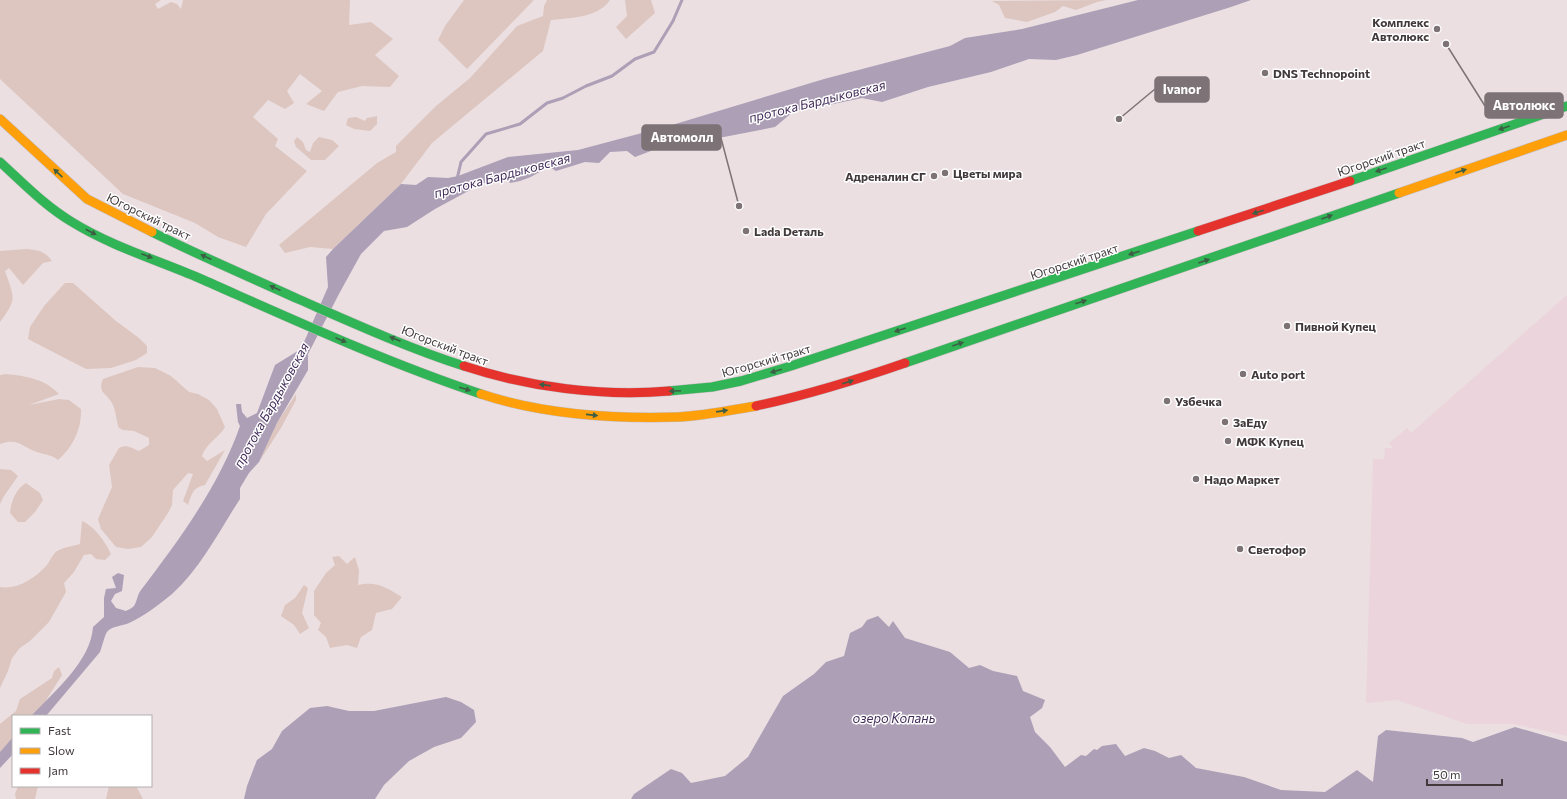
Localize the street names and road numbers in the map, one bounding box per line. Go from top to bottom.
street label: Югорский тракт [1335,135,1427,179]
street label: Югорский тракт [105,190,194,243]
street label: Югорский тракт [1028,240,1120,282]
street label: Югорский тракт [400,322,491,368]
street label: Югорский тракт [720,341,812,379]

